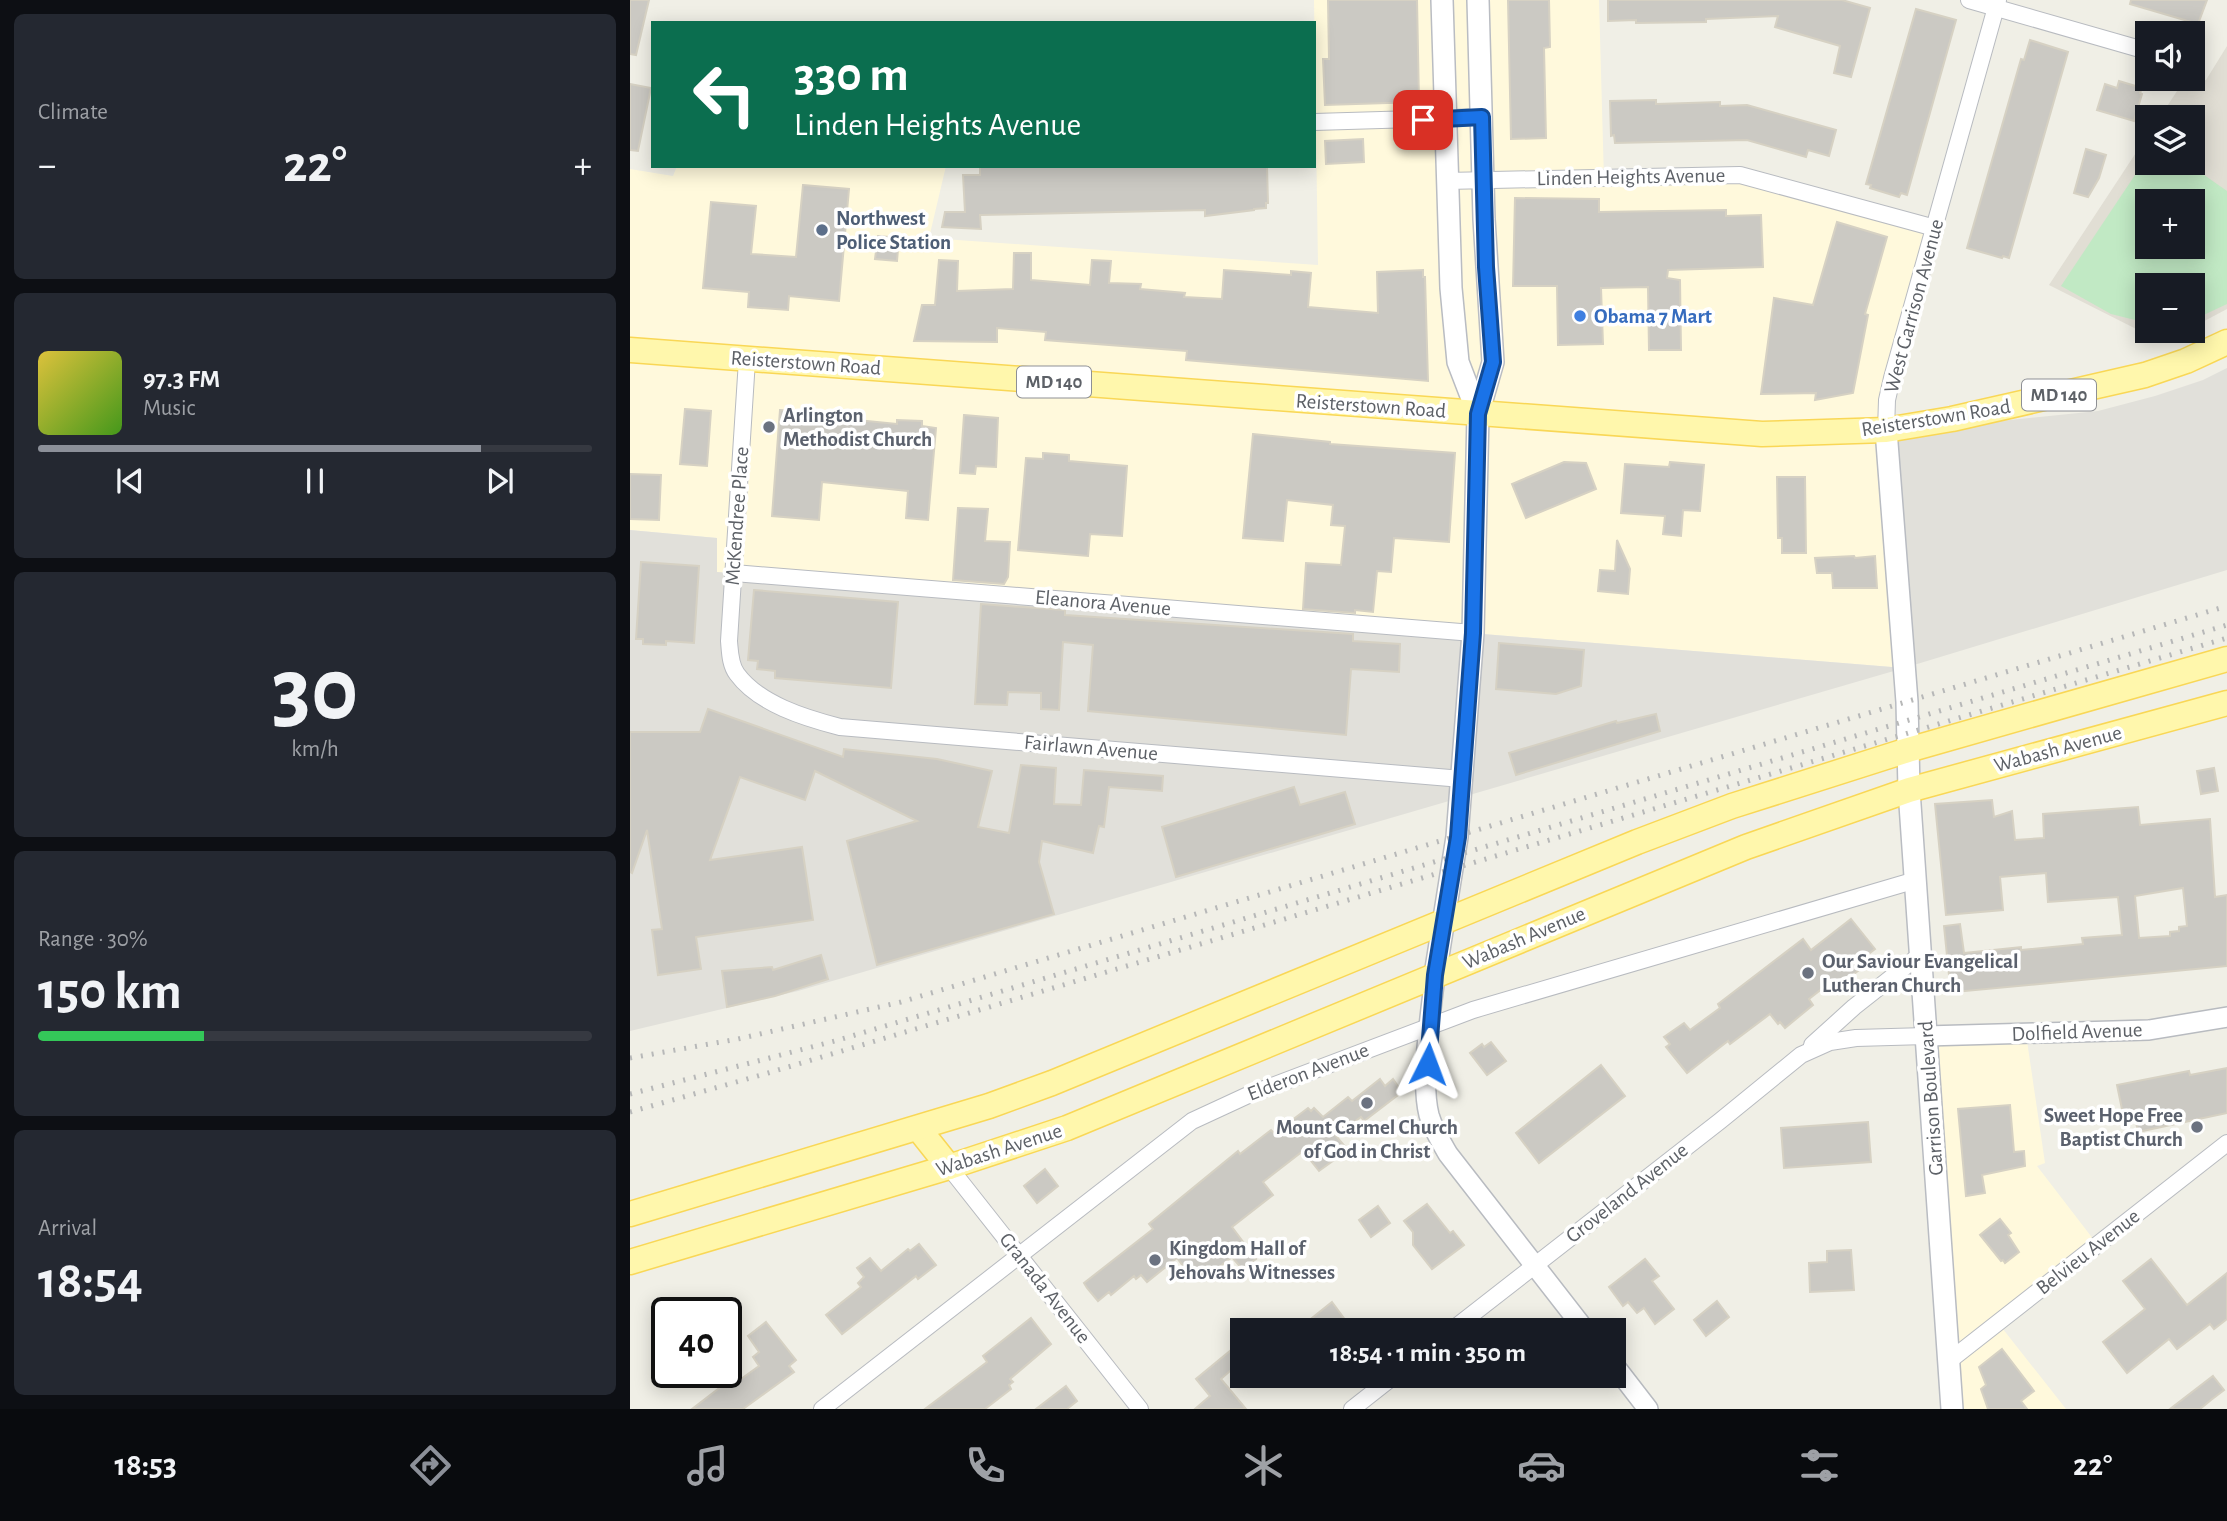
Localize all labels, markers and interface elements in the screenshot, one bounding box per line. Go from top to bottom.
map controls [2135,21,2205,343]
button: sound [2135,21,2205,91]
icon: left [679,49,770,140]
text: 330 m [794,51,909,100]
pin [1393,90,1453,150]
text: Climate [38,101,108,124]
icon: arrive [1404,101,1442,139]
button: layers [2135,105,2205,175]
text: Linden Heights Avenue [794,109,1081,141]
text: 22° [283,139,347,191]
text: − [38,147,56,185]
text: + [574,147,592,185]
street label: Linden Heights Avenue [1537,165,1725,189]
button: + [2135,189,2205,259]
place label: Northwest Police Station [836,208,951,253]
street label: West Garrison Avenue [1881,217,1947,395]
marker: Northwest Police Station [814,222,830,238]
button: − [2135,273,2205,343]
place label: Obama 7 Mart [1594,306,1712,327]
marker: Obama 7 Mart [1572,308,1588,324]
street label: Reisterstown Road [730,347,882,379]
text: 97.3 FM [143,366,220,392]
road number: MD 140 [1017,366,1091,398]
road number: MD 140 [2022,380,2096,410]
street label: Reisterstown Road [1295,390,1447,422]
street label: Reisterstown Road [1860,396,2012,440]
text: Music [143,397,195,420]
place label: Arlington Methodist Church [783,405,932,450]
marker: Arlington Methodist Church [761,419,777,435]
street label: McKendree Place [722,446,752,586]
icon: previous [111,462,149,500]
icon: pause [296,462,334,500]
icon: next [481,462,519,500]
street label: Eleanora Avenue [1034,587,1172,619]
text: 30 [272,645,358,736]
street label: Wabash Avenue [1992,722,2124,776]
street label: Fairlawn Avenue [1023,732,1159,764]
text: km/h [291,738,339,761]
street label: Wabash Avenue [1460,903,1588,973]
text: Range · 30% [38,928,148,951]
place label: Our Saviour Evangelical Lutheran Church [1822,951,2019,996]
marker: Our Saviour Evangelical Lutheran Church [1800,965,1816,981]
text: 150 km [38,966,182,1018]
street label: Dolfield Avenue [2011,1019,2143,1045]
street label: Garrison Boulevard [1915,1020,1947,1176]
position arrow [1391,1027,1465,1101]
street label: Elderon Avenue [1244,1039,1372,1105]
marker: Mount Carmel Church of God in Christ [1359,1095,1375,1111]
place label: Sweet Hope Free Baptist Church [2044,1105,2183,1150]
place label: Mount Carmel Church of God in Christ [1276,1117,1458,1162]
marker: Sweet Hope Free Baptist Church [2189,1119,2205,1135]
street label: Wabash Avenue [933,1120,1065,1180]
street label: Groveland Avenue [1562,1139,1692,1247]
street label: Belvieu Avenue [2032,1205,2144,1299]
text: Arrival [38,1217,97,1240]
street label: Granada Avenue [995,1229,1095,1347]
place label: Kingdom Hall of Jehovahs Witnesses [1169,1238,1335,1283]
marker: Kingdom Hall of Jehovahs Witnesses [1147,1252,1163,1268]
text: 18:54 [38,1255,143,1307]
speed limit sign: 40 [651,1297,742,1388]
text: 18:54 · 1 min · 350 m [1330,1340,1526,1366]
icon: directions [406,1441,455,1490]
icon: music [683,1441,732,1490]
icon: phone [961,1441,1010,1490]
icon: climate [1239,1441,1288,1490]
icon: car [1517,1441,1566,1490]
icon: filters [1795,1441,1844,1490]
text: 18:53 [114,1449,177,1481]
text: 22° [2073,1449,2112,1481]

